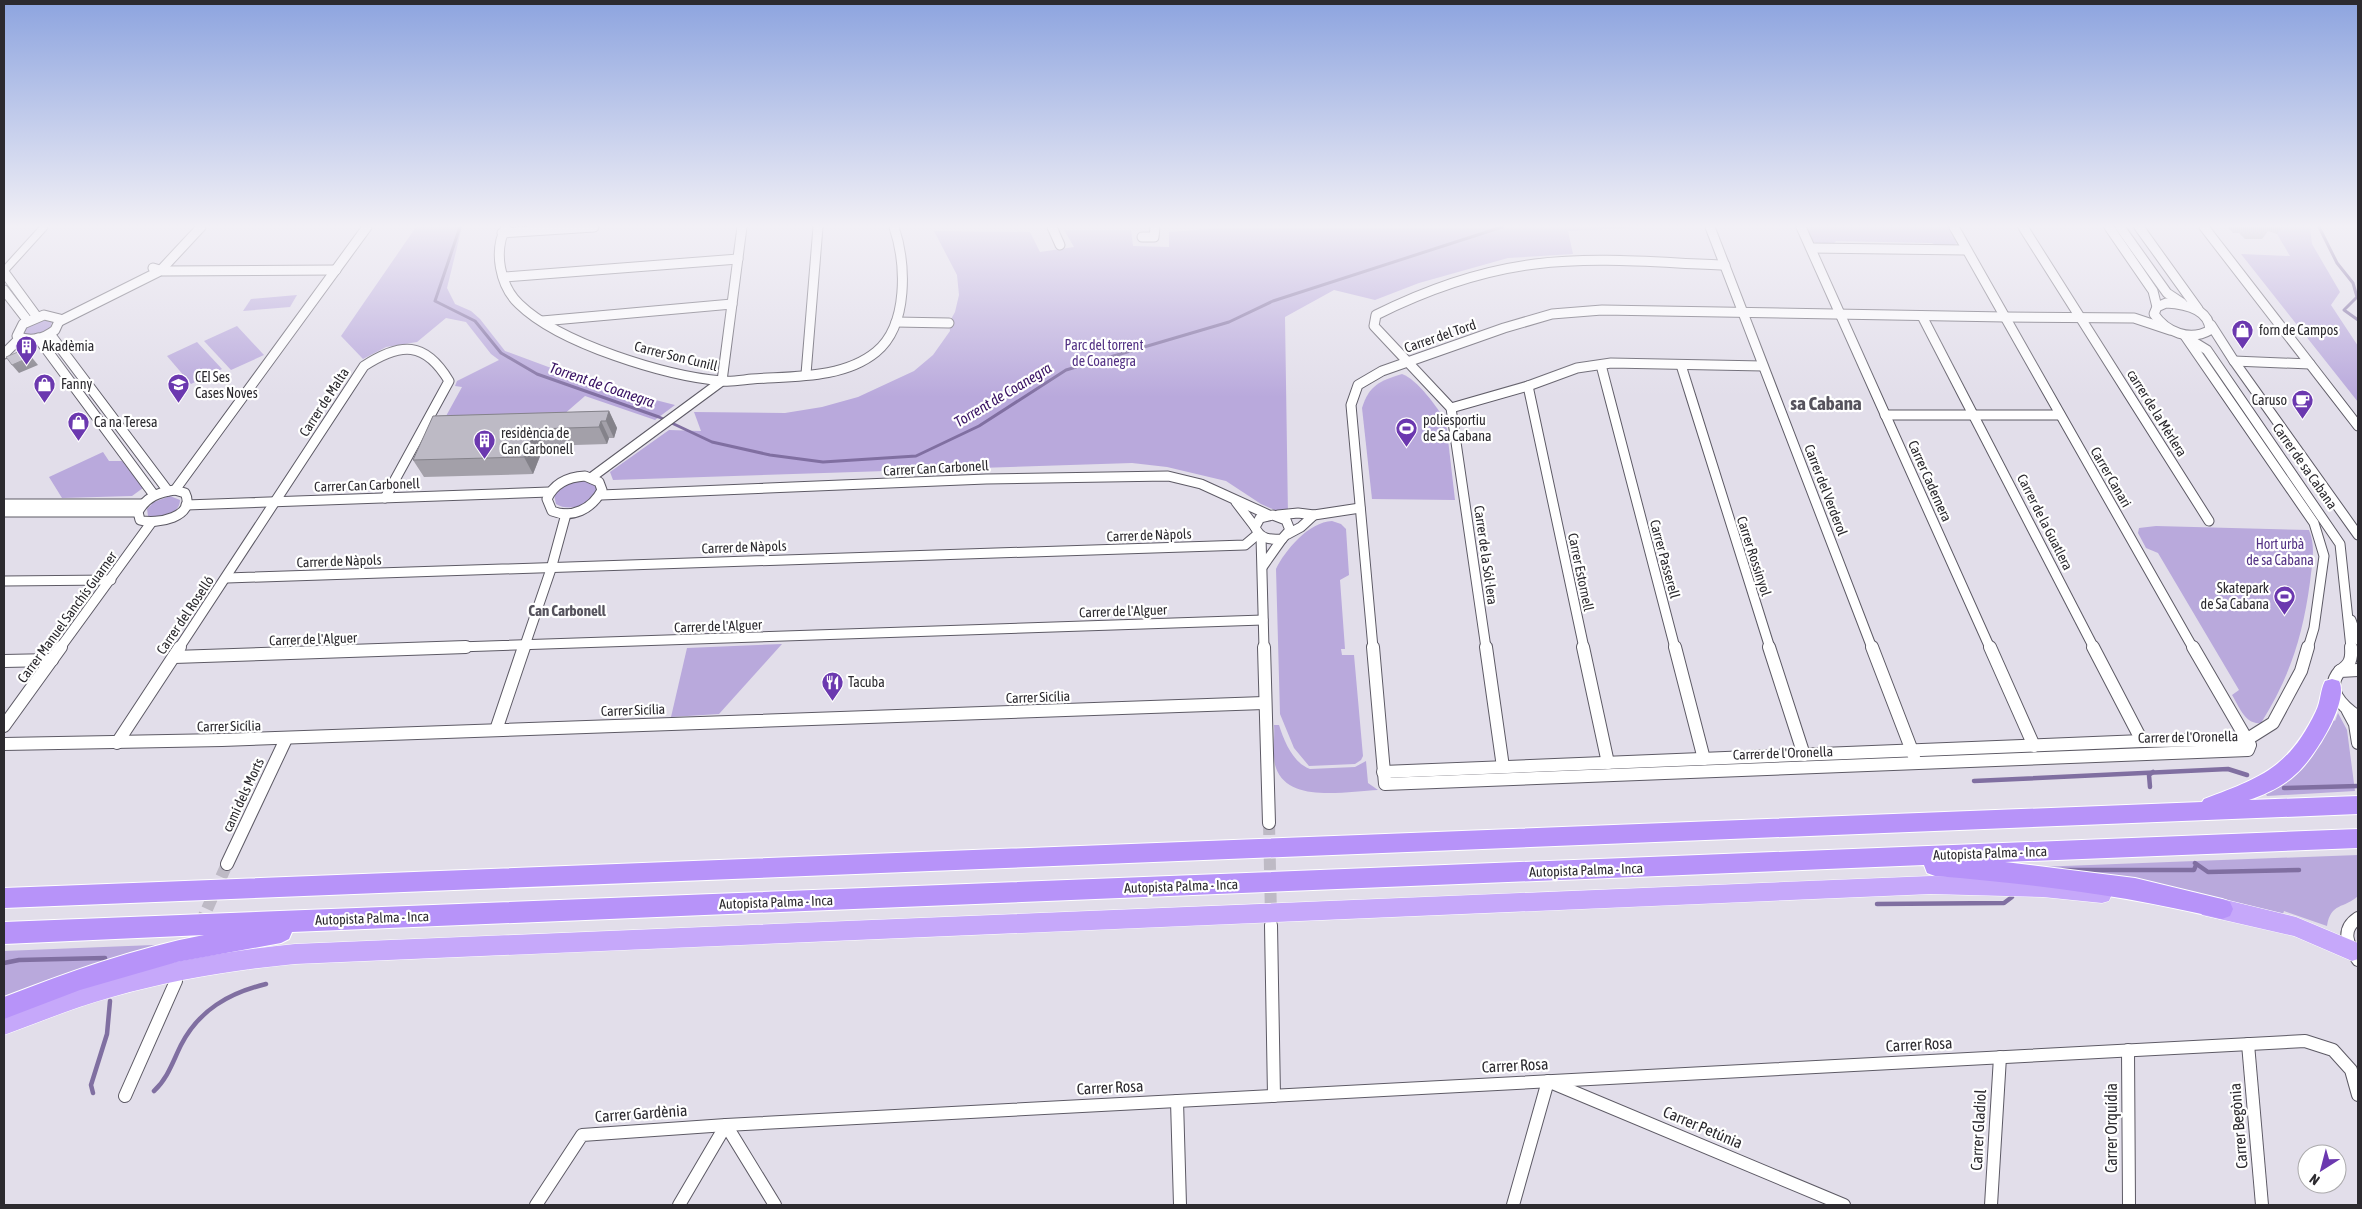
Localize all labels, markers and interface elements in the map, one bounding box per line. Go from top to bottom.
street label: Carrer del Tord [1402,316,1478,356]
shop icon: forn de Campos [2231,318,2255,349]
place label: forn de Campos [2259,322,2338,338]
building icon: Akadèmia [14,334,38,365]
park label: Parc del torrent de Coanegra [1065,337,1143,369]
place label: Akadèmia [42,338,94,354]
street label: Carrer Son Cunill [633,338,720,374]
water label: Torrent de Coanegra [547,359,657,411]
water label: Torrent de Coanegra [951,359,1054,430]
street label: Carrer de Malta [296,365,352,439]
street label: carrer de la Mèrlera [2124,367,2190,459]
place label: CEI Ses Cases Noves [195,369,258,401]
shop icon: Fanny [33,372,57,403]
school or university icon: CEI Ses Cases Noves [167,373,191,404]
place label: Fanny [61,376,92,392]
cafe icon: Caruso [2291,388,2315,419]
district label: sa Cabana [1790,392,1862,414]
place label: Caruso [2252,392,2287,408]
shop icon: Ca na Teresa [66,410,90,441]
place label: poliesportiu de Sa Cabana [1423,412,1491,444]
place label: Ca na Teresa [94,414,158,430]
sports icon: poliesportiu de Sa Cabana [1395,416,1419,447]
street label: Carrer de sa Cabana [2269,420,2341,512]
place label: residència de Can Carbonell [501,425,574,457]
building icon: residència de Can Carbonell [473,429,497,460]
street label: Carrer Cadernera [1905,438,1955,524]
street label: Carrer del Verderol [1801,442,1851,538]
street label: Carrer Canari [2087,444,2135,510]
street label: Carrer Can Carbonell [883,457,989,479]
street label: Carrer de la Guatlera [2014,471,2076,573]
street label: Carrer Can Carbonell [314,475,420,495]
street label: Carrer de la Sól·lera [1471,504,1501,606]
street label: Carrer Rossinyol [1734,514,1775,598]
street label: Carrer Passerell [1647,518,1683,600]
street label: Carrer de Nàpols [1106,526,1192,544]
street label: Carrer Estornell [1565,531,1597,613]
park label: Hort urbà de sa Cabana [2246,536,2314,568]
street label: Carrer de Nàpols [701,538,787,556]
street label: Carrer Manuel Sanchís Guarner [14,548,120,686]
street label: Carrer de Nàpols [296,552,382,570]
street label: Carrer del Roselló [153,573,217,657]
place label: Skatepark de Sa Cabana [2201,580,2269,612]
sports icon: Skatepark de Sa Cabana [2273,584,2297,615]
street label: Carrer de l'Alguer [1079,601,1168,621]
district label: Can Carbonell [528,602,607,619]
street label: Carrer de l'Alguer [674,616,763,636]
street label: Carrer de l'Alguer [269,629,358,649]
restaurant icon: Tacuba [820,670,844,701]
place label: Tacuba [848,674,885,690]
street label: Carrer Sicília [1006,688,1070,706]
street label: Carrer Sicília [601,701,665,719]
street label: Carrer Sicília [197,717,261,735]
street label: Carrer de l'Oronella [2138,728,2238,746]
street label: Carrer de l'Oronella [1733,743,1833,763]
street label: camí dels Morts [219,756,267,834]
street label: Autopista Palma - Inca [1933,843,2047,863]
street label: Autopista Palma - Inca [1529,860,1643,880]
street label: Autopista Palma - Inca [1124,876,1238,896]
street label: Autopista Palma - Inca [719,892,833,912]
street label: Autopista Palma - Inca [315,908,429,928]
street label: Carrer Rosa [1885,1033,1953,1055]
street label: Carrer Rosa [1481,1054,1549,1076]
street label: Carrer Rosa [1076,1076,1144,1098]
street label: Carrer Begònia [2225,1082,2252,1170]
street label: Carrer Orquídia [2102,1083,2121,1173]
street label: Carrer Gladiol [1967,1088,1989,1171]
street label: Carrer Gardènia [594,1101,688,1125]
street label: Carrer Petúnia [1661,1102,1745,1152]
north arrow [2297,1144,2347,1194]
text: N [2306,1171,2322,1188]

